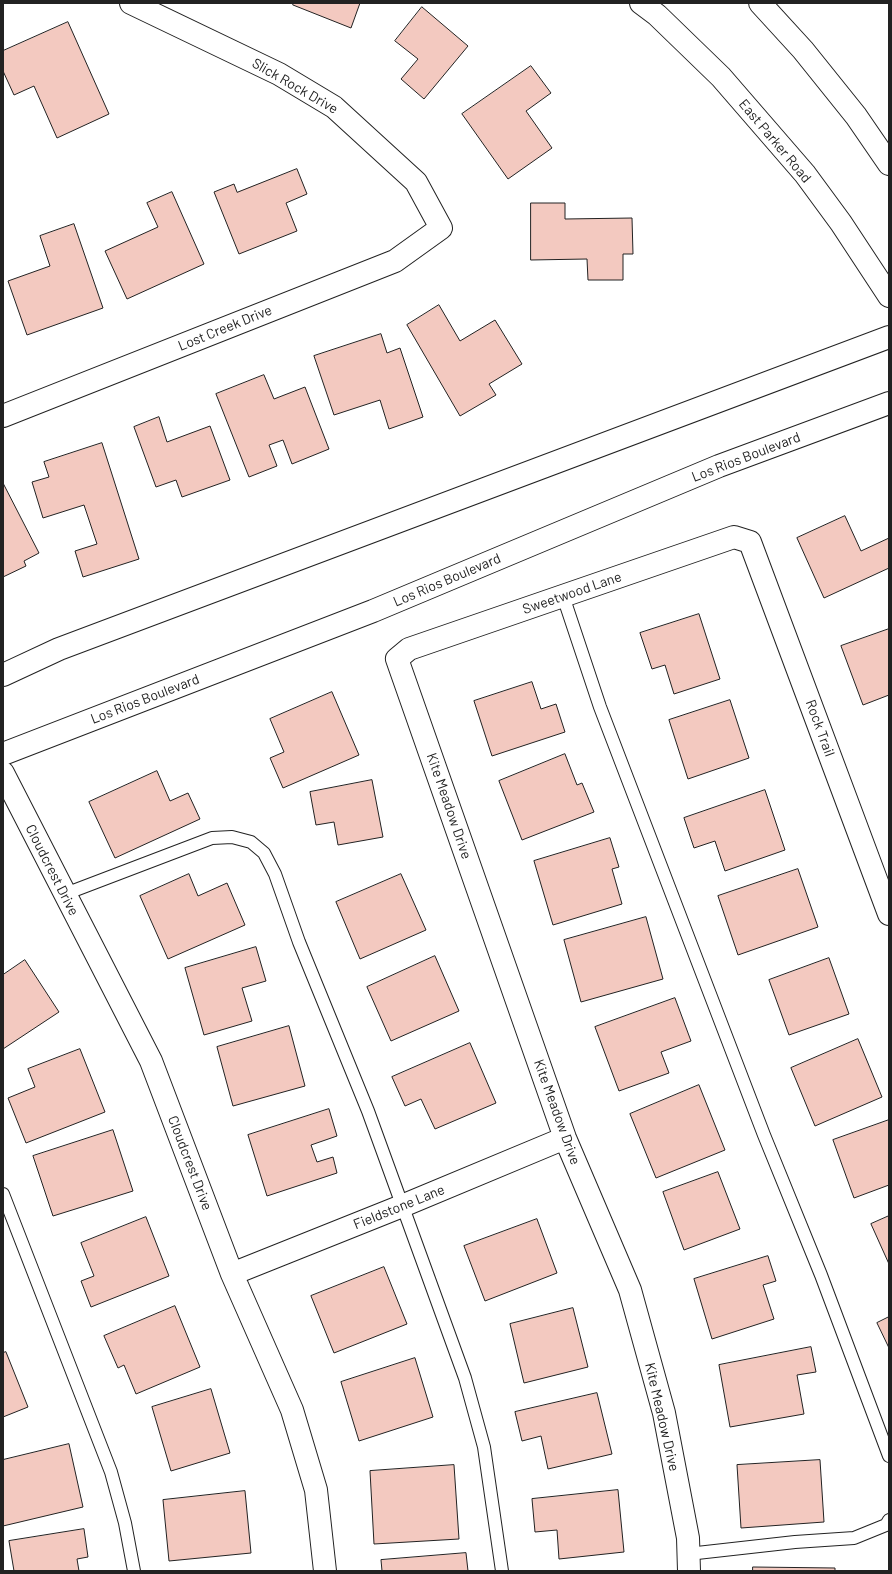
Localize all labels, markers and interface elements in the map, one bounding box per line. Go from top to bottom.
street label: Slick Rock Drive [249,55,341,117]
street label: East Parker Road [735,96,815,186]
street label: Lost Creek Drive [176,302,274,354]
street label: Los Rios Boulevard [689,429,803,485]
street label: Los Rios Boulevard [391,550,503,610]
street label: Sweetwood Lane [520,568,624,618]
street label: Los Rios Boulevard [88,671,202,727]
street label: Rock Trail [802,697,838,759]
street label: Kite Meadow Drive [423,751,475,861]
street label: Cloudcrest Drive [22,822,82,918]
street label: Kite Meadow Drive [530,1057,584,1167]
street label: Cloudcrest Drive [164,1113,216,1213]
street label: Fieldstone Lane [351,1181,447,1233]
street label: Kite Meadow Drive [641,1361,683,1473]

